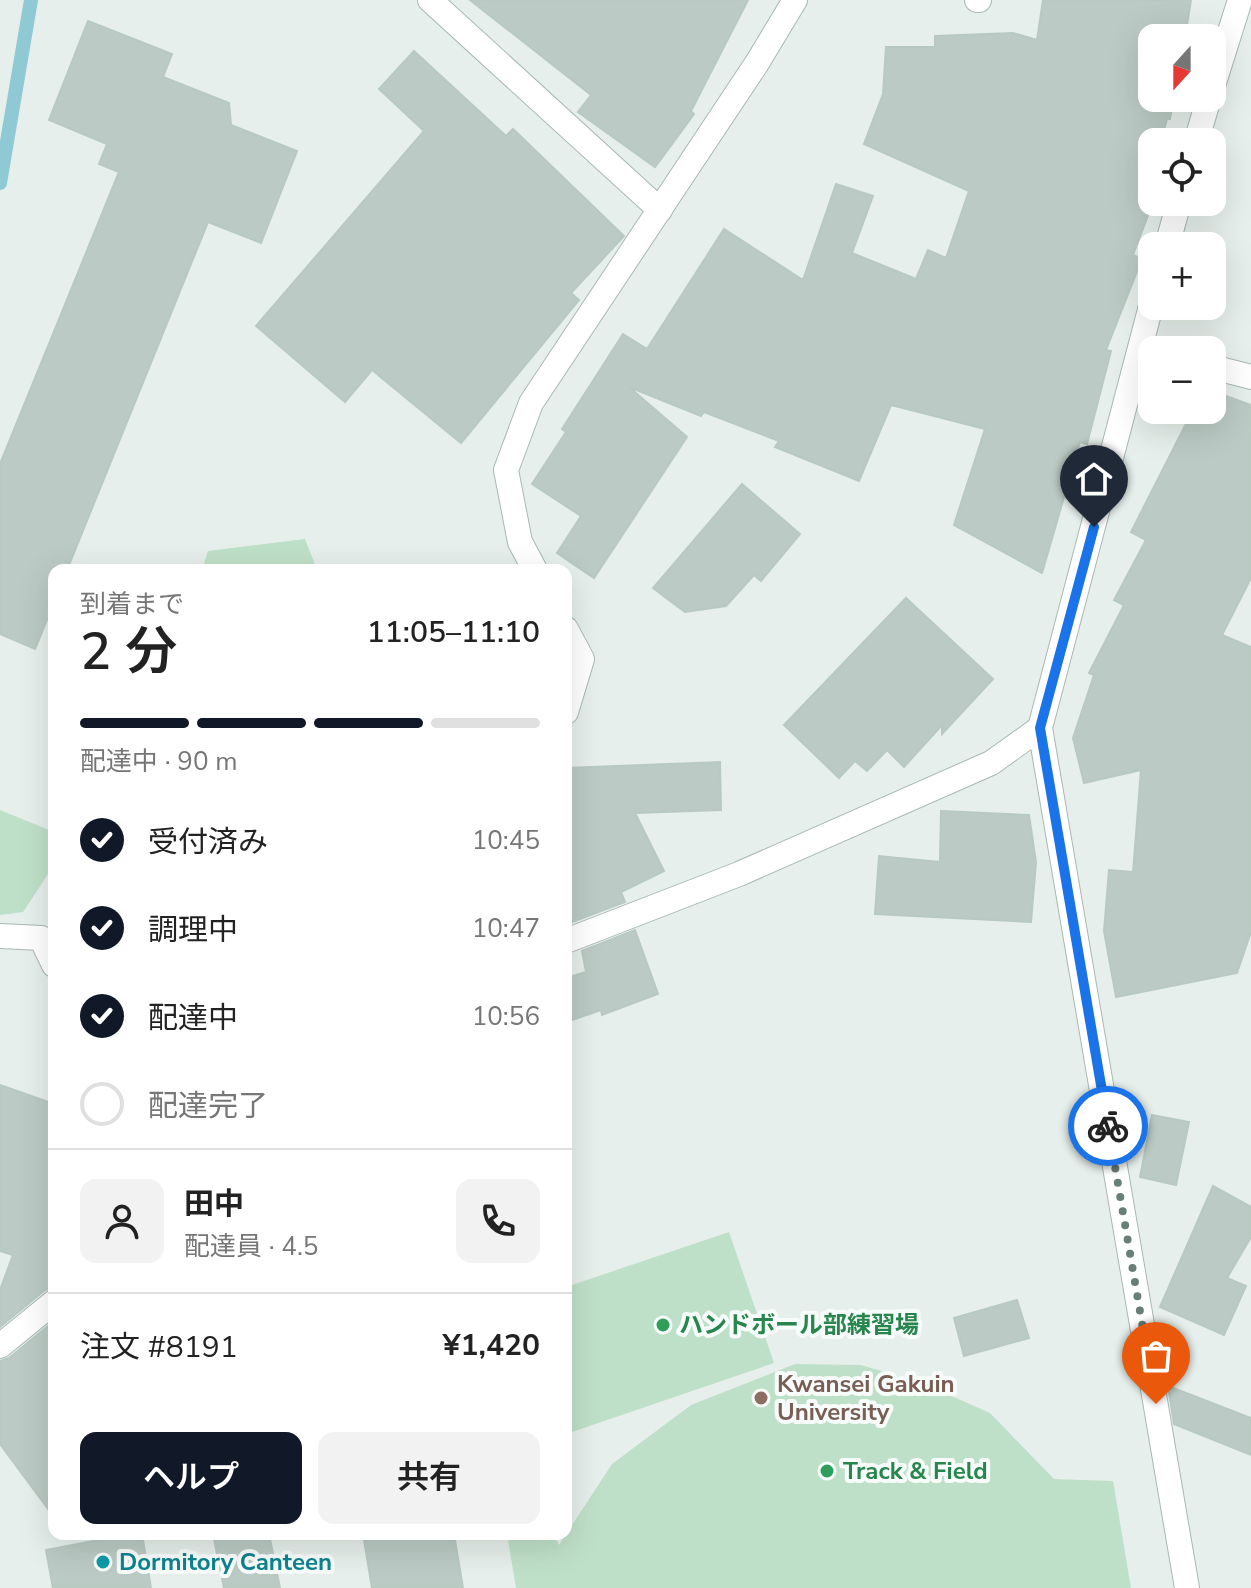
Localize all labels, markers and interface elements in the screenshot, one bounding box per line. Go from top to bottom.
north arrow [1138,24,1226,112]
map controls [1138,24,1226,424]
button: locate [1138,128,1226,216]
button: + [1138,232,1226,320]
button: − [1138,336,1226,424]
pin [1060,445,1128,527]
icon: home [1072,457,1116,501]
text: 到着まで [80,587,184,622]
text: 11:05–11:10 [367,612,540,653]
text: 2 分 [80,616,177,687]
text: 配達中 · 90 m [80,744,237,779]
icon: check [80,818,124,862]
text: 受付済み [148,822,268,863]
text: 10:45 [472,823,540,858]
icon: check [80,906,124,950]
text: 調理中 [148,910,238,951]
text: 10:47 [472,911,540,946]
icon: check [80,994,124,1038]
text: 配達中 [148,998,238,1039]
text: 10:56 [472,999,540,1034]
text: 配達完了 [148,1086,268,1127]
courier [1068,1086,1148,1166]
icon: bike [1086,1104,1130,1148]
button: person [80,1179,164,1263]
button: phone [456,1179,540,1263]
text: 田中 [184,1184,244,1225]
text: 配達員 · 4.5 [184,1229,318,1264]
place label: ハンドボール部練習場 [679,1309,919,1341]
marker: ハンドボール部練習場 [654,1316,672,1334]
pin [1122,1322,1190,1404]
text: ¥1,420 [443,1325,540,1366]
text: 注文 #8191 [80,1327,238,1368]
icon: bag [1134,1334,1178,1378]
place label: Kwansei Gakuin University [777,1368,955,1428]
marker: Kwansei Gakuin University [752,1389,770,1407]
button: ヘルプ [80,1432,302,1524]
button: 共有 [318,1432,540,1524]
place label: Track & Field [843,1455,988,1487]
marker: Track & Field [818,1462,836,1480]
place label: Dormitory Canteen [119,1546,332,1578]
marker: Dormitory Canteen [94,1553,112,1571]

